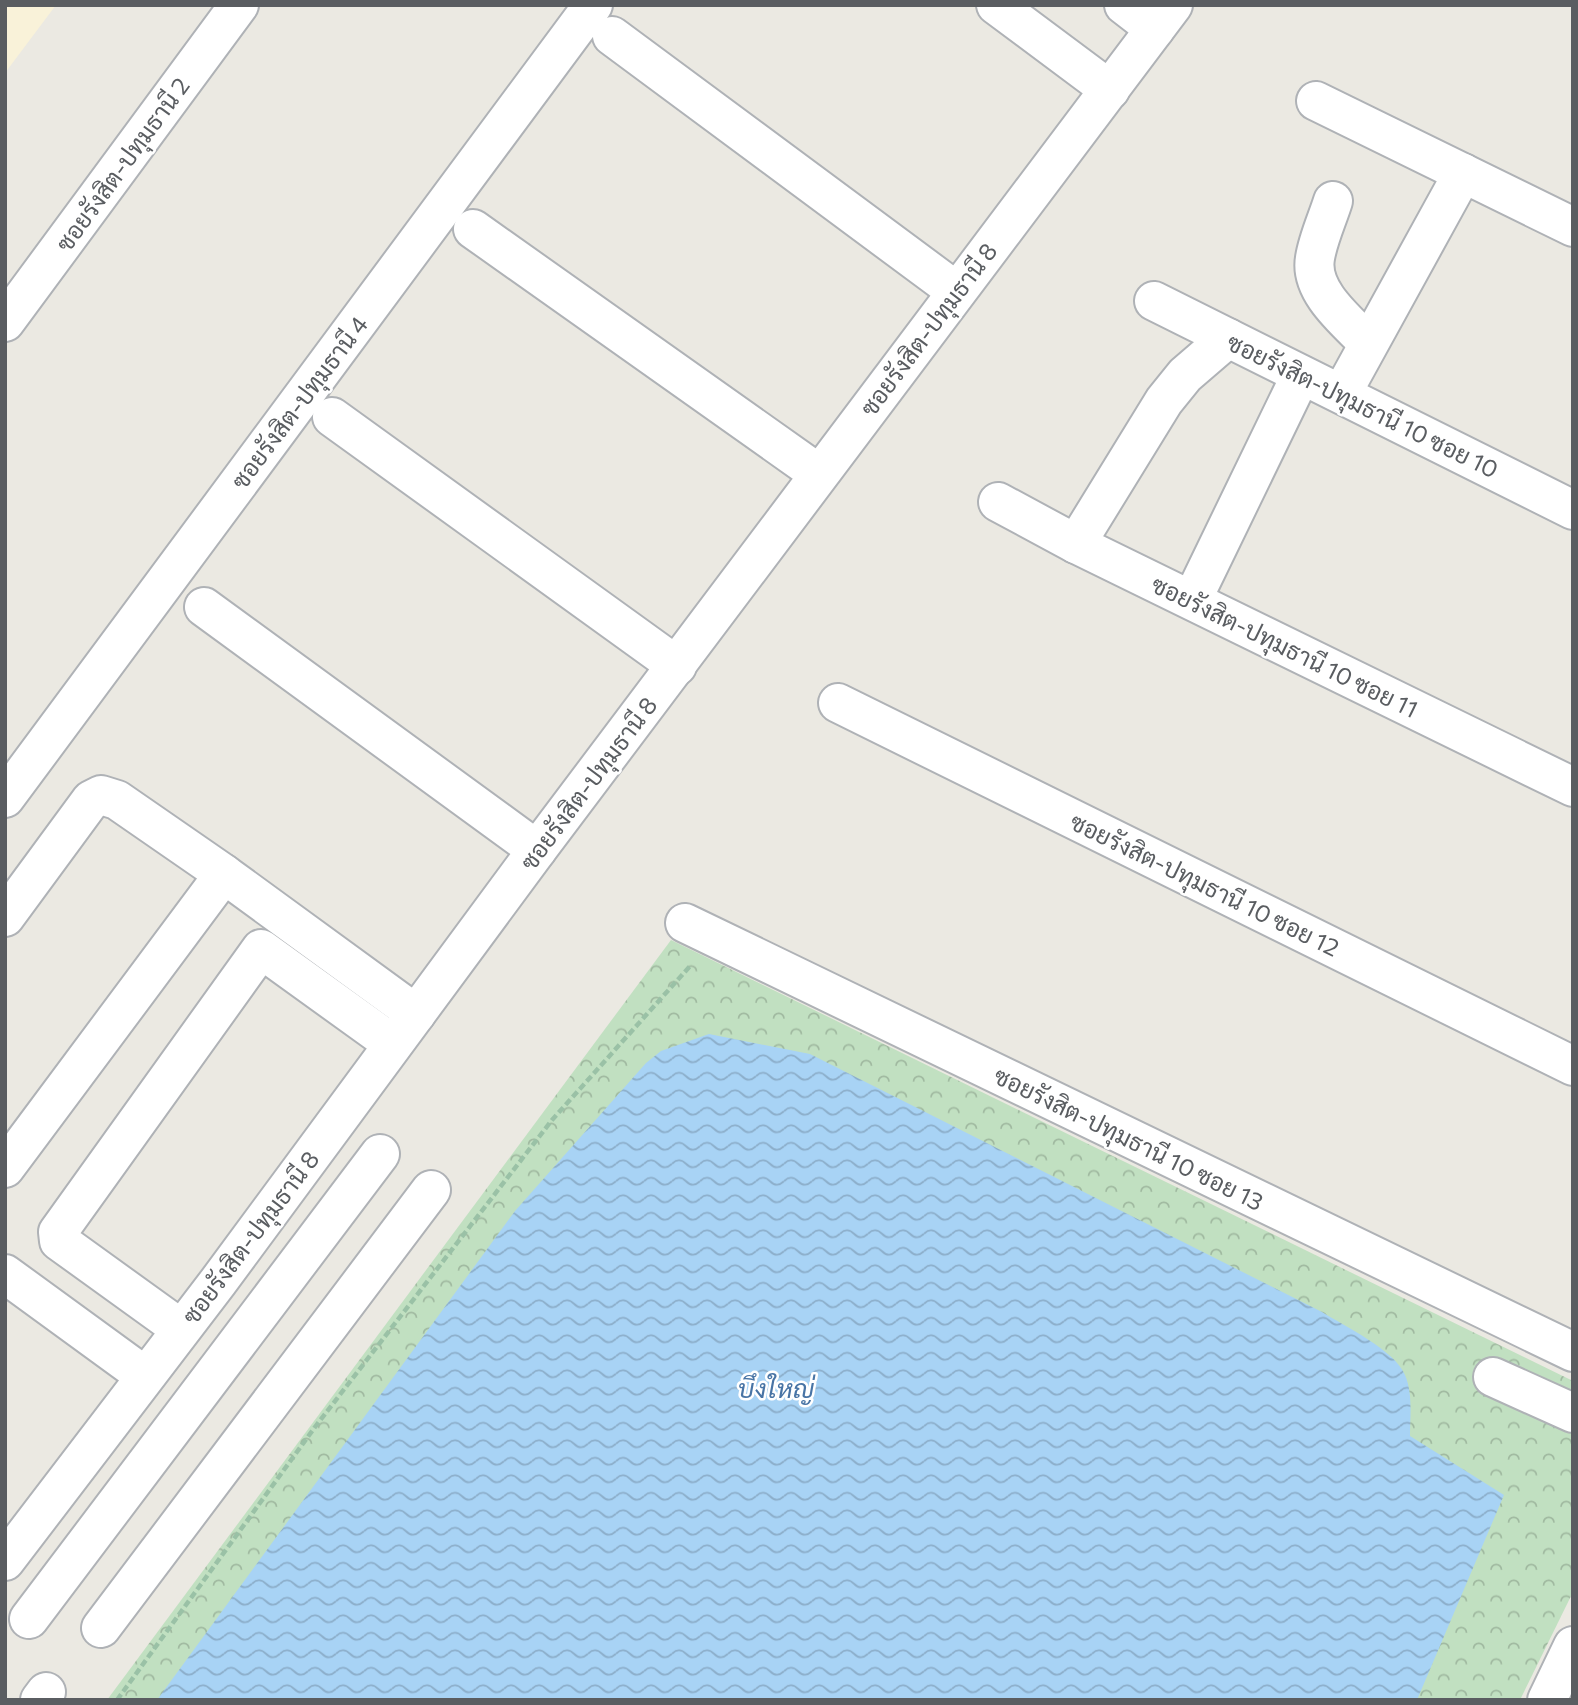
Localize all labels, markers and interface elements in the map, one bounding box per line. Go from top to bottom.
street label: ซอยรังสิต-ปทุมธานี 2 [49,71,197,258]
street label: ซอยรังสิต-ปทุมธานี 8 [854,237,1005,423]
street label: ซอยรังสิต-ปทุมธานี 4 [225,310,376,496]
street label: ซอยรังสิต-ปทุมธานี 10 ซอย 10 [1221,327,1503,486]
street label: ซอยรังสิต-ปทุมธานี 10 ซอย 11 [1146,569,1423,726]
street label: ซอยรังสิต-ปทุมธานี 8 [514,691,665,877]
street label: ซอยรังสิต-ปทุมธานี 10 ซอย 12 [1064,806,1344,965]
street label: ซอยรังสิต-ปทุมธานี 10 ซอย 13 [988,1060,1268,1219]
street label: ซอยรังสิต-ปทุมธานี 8 [176,1145,327,1331]
water label: บึงใหญ่ [738,1372,816,1405]

